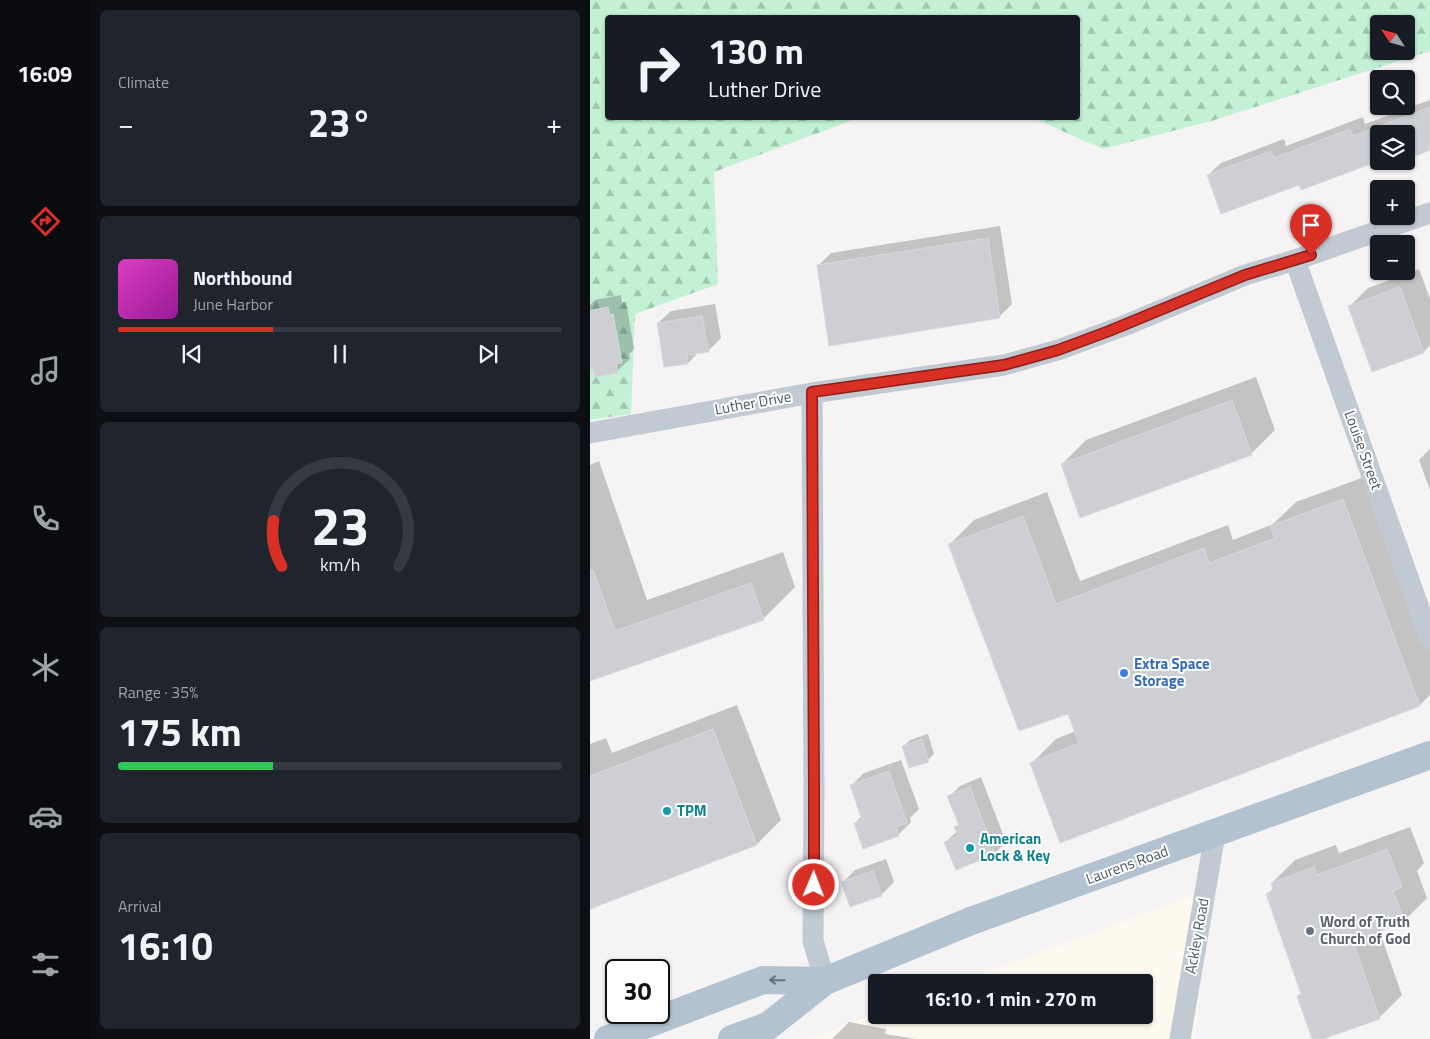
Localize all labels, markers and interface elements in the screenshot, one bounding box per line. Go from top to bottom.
north arrow [1370,15,1415,60]
map controls [1370,15,1415,280]
text: 130 m [708,24,804,78]
icon: right [625,35,690,100]
text: 16:09 [18,57,72,91]
text: Climate [118,70,169,94]
button: search [1370,70,1415,115]
text: Luther Drive [708,72,821,106]
text: 23° [308,94,372,152]
text: − [118,102,134,145]
text: + [546,102,562,145]
button: layers [1370,125,1415,170]
button: + [1370,180,1415,225]
icon: directions [28,204,63,239]
pin [1290,204,1332,255]
icon: arrive [1297,211,1325,239]
button: − [1370,235,1415,280]
text: Northbound [193,263,293,292]
text: June Harbor [193,292,273,316]
icon: previous [178,340,206,368]
icon: pause [326,340,354,368]
icon: next [474,340,502,368]
icon: music [28,353,63,388]
street label: Luther Drive [713,384,793,421]
street label: Louise Street [1339,407,1389,493]
text: 23 [311,486,369,565]
icon: phone [28,501,63,536]
text: km/h [320,551,360,578]
icon: climate [28,650,63,685]
place label: Extra Space Storage [1134,652,1210,692]
marker: Extra Space Storage [1118,667,1130,679]
text: Range · 35% [118,680,198,704]
text: 175 km [118,703,242,761]
icon: car [28,799,63,834]
place label: TPM [677,799,707,822]
marker: TPM [661,805,673,817]
place label: American Lock & Key [980,827,1051,867]
street label: Laurens Road [1082,839,1171,890]
marker: American Lock & Key [964,842,976,854]
position arrow [787,858,839,910]
text: Arrival [118,894,161,918]
street label: Ackley Road [1179,896,1214,976]
place label: Word of Truth Church of God [1320,910,1411,950]
text: 16:10 [118,917,213,975]
marker: Word of Truth Church of God [1304,925,1316,937]
icon: filters [28,947,63,982]
speed limit sign: 30 [605,959,670,1024]
one-way arrow [769,975,785,985]
text: 16:10 · 1 min · 270 m [924,984,1097,1013]

